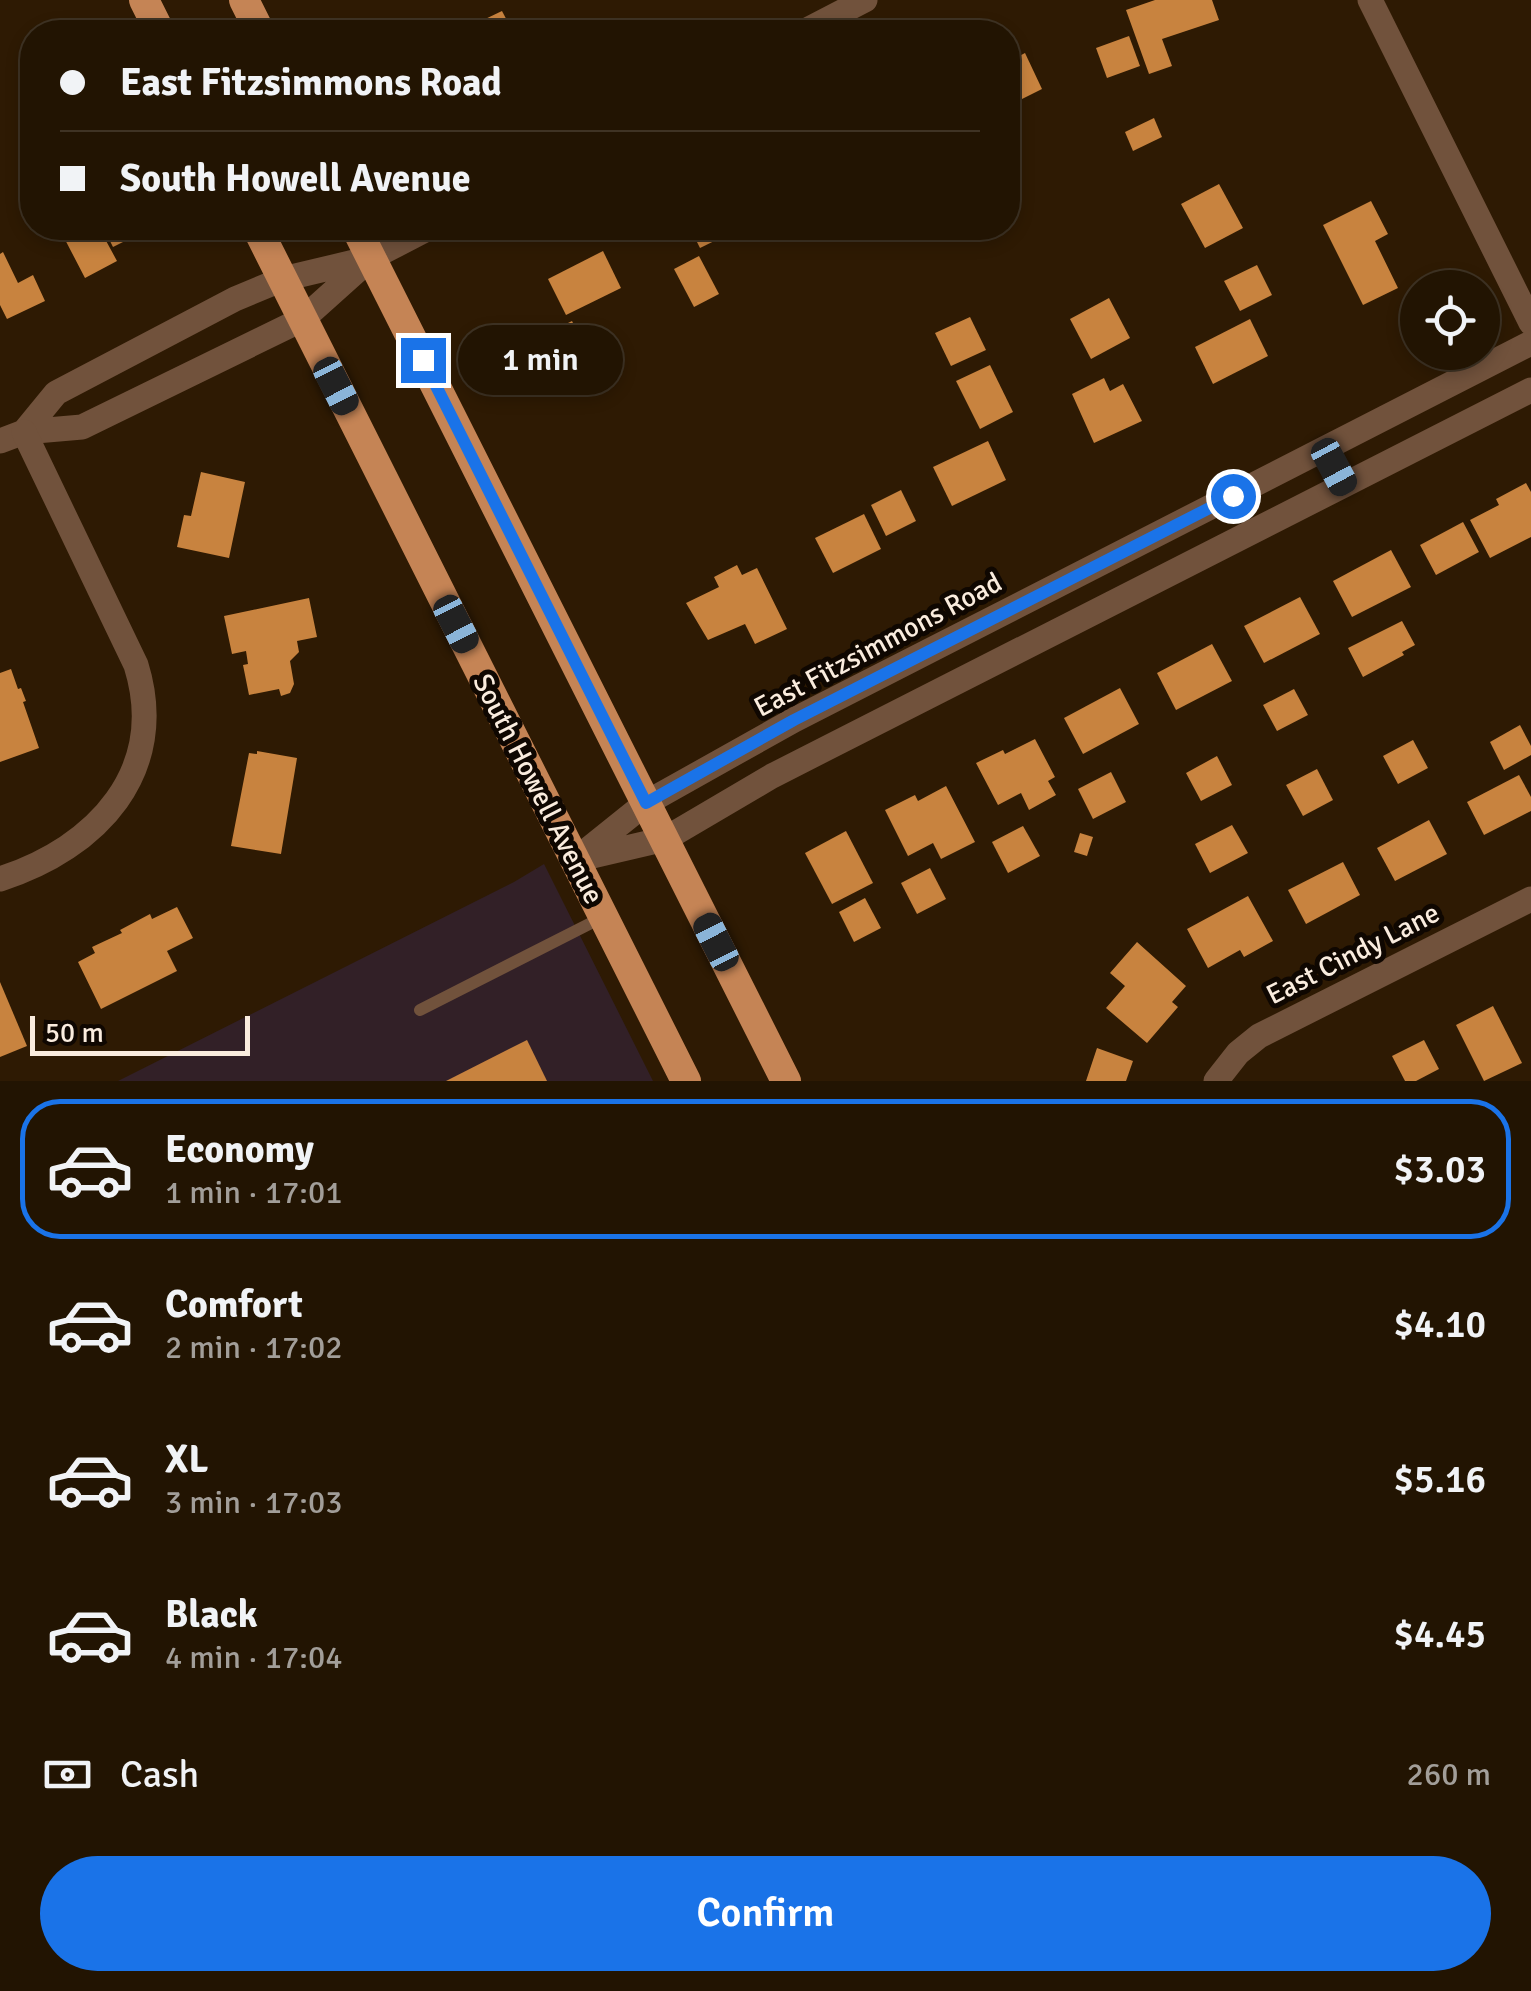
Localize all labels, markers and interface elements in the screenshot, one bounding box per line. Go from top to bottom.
text: East Fitzsimmons Road [120,59,502,106]
text: South Howell Avenue [120,155,471,202]
map controls [1400,270,1500,370]
button: locate [1400,270,1500,370]
callout: 1 min [458,325,623,395]
route end [401,338,446,383]
text: 1 min [502,340,579,379]
car [309,352,363,420]
car [1307,433,1361,501]
route start [1211,474,1256,519]
street label: East Fitzsimmons Road [748,565,1008,725]
car [429,590,483,658]
street label: South Howell Avenue [465,668,611,910]
street label: East Cindy Lane [1261,896,1445,1012]
car [689,908,743,976]
scale bar [30,1011,250,1056]
text: 50 m [45,1016,104,1050]
icon: car [45,1124,135,1214]
text: Economy [165,1126,314,1173]
text: $3.03 [1393,1146,1486,1193]
text: 1 min · 17:01 [165,1173,343,1212]
icon: car [45,1279,135,1369]
text: Comfort [165,1281,303,1328]
text: $4.10 [1393,1301,1486,1348]
text: 2 min · 17:02 [165,1328,343,1367]
icon: car [45,1434,135,1524]
text: XL [165,1436,208,1483]
text: $5.16 [1393,1456,1486,1503]
text: 3 min · 17:03 [165,1483,343,1522]
icon: car [45,1589,135,1679]
text: Black [165,1591,258,1638]
text: $4.45 [1393,1611,1486,1658]
text: 4 min · 17:04 [165,1638,343,1677]
icon: cash [40,1747,95,1802]
text: Cash [120,1751,199,1798]
text: 260 m [1407,1755,1491,1794]
button: Confirm [40,1856,1491,1971]

